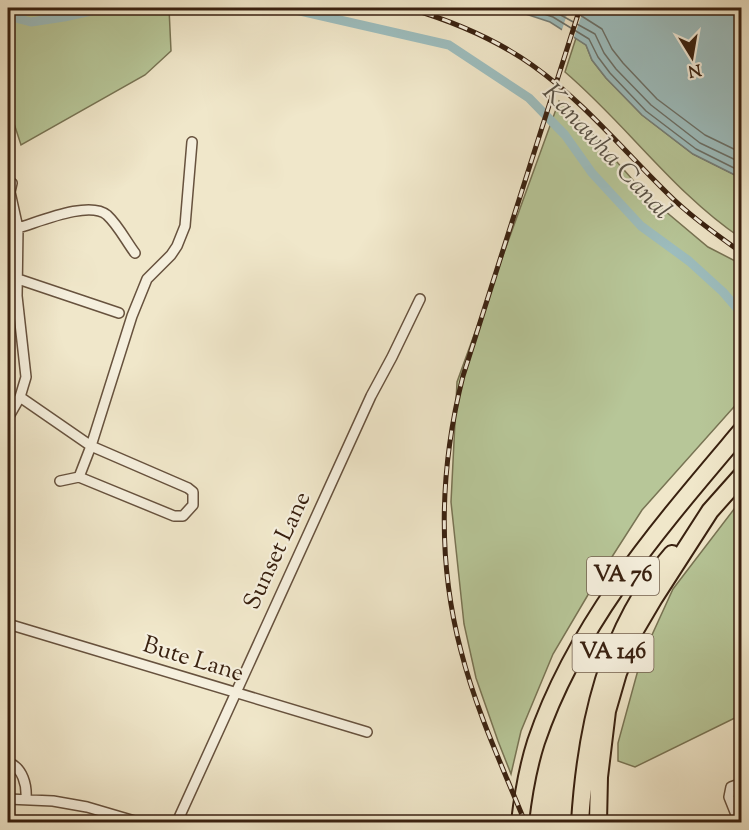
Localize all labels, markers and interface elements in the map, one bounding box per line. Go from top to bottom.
north arrow [662,27,722,87]
text: N [686,57,703,82]
water label: Kanawha Canal [533,76,679,228]
street label: Sunset Lane [236,486,320,616]
road number: VA 76 [587,557,659,595]
street label: Bute Lane [138,629,248,691]
road number: VA 146 [572,634,654,672]

